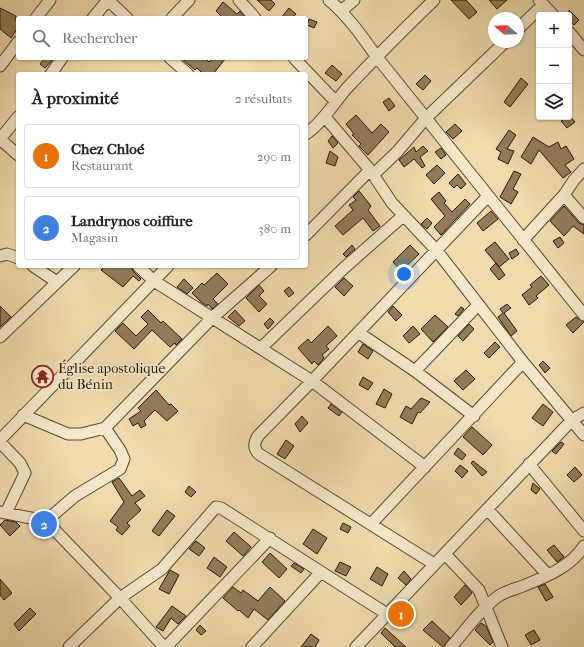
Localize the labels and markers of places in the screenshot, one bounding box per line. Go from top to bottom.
place label: Église apostolique du Bénin [58,359,165,393]
temple icon: Église apostolique du Bénin [29,363,55,389]
pin: 2 [31,509,57,539]
pin: 1 [388,599,414,629]

